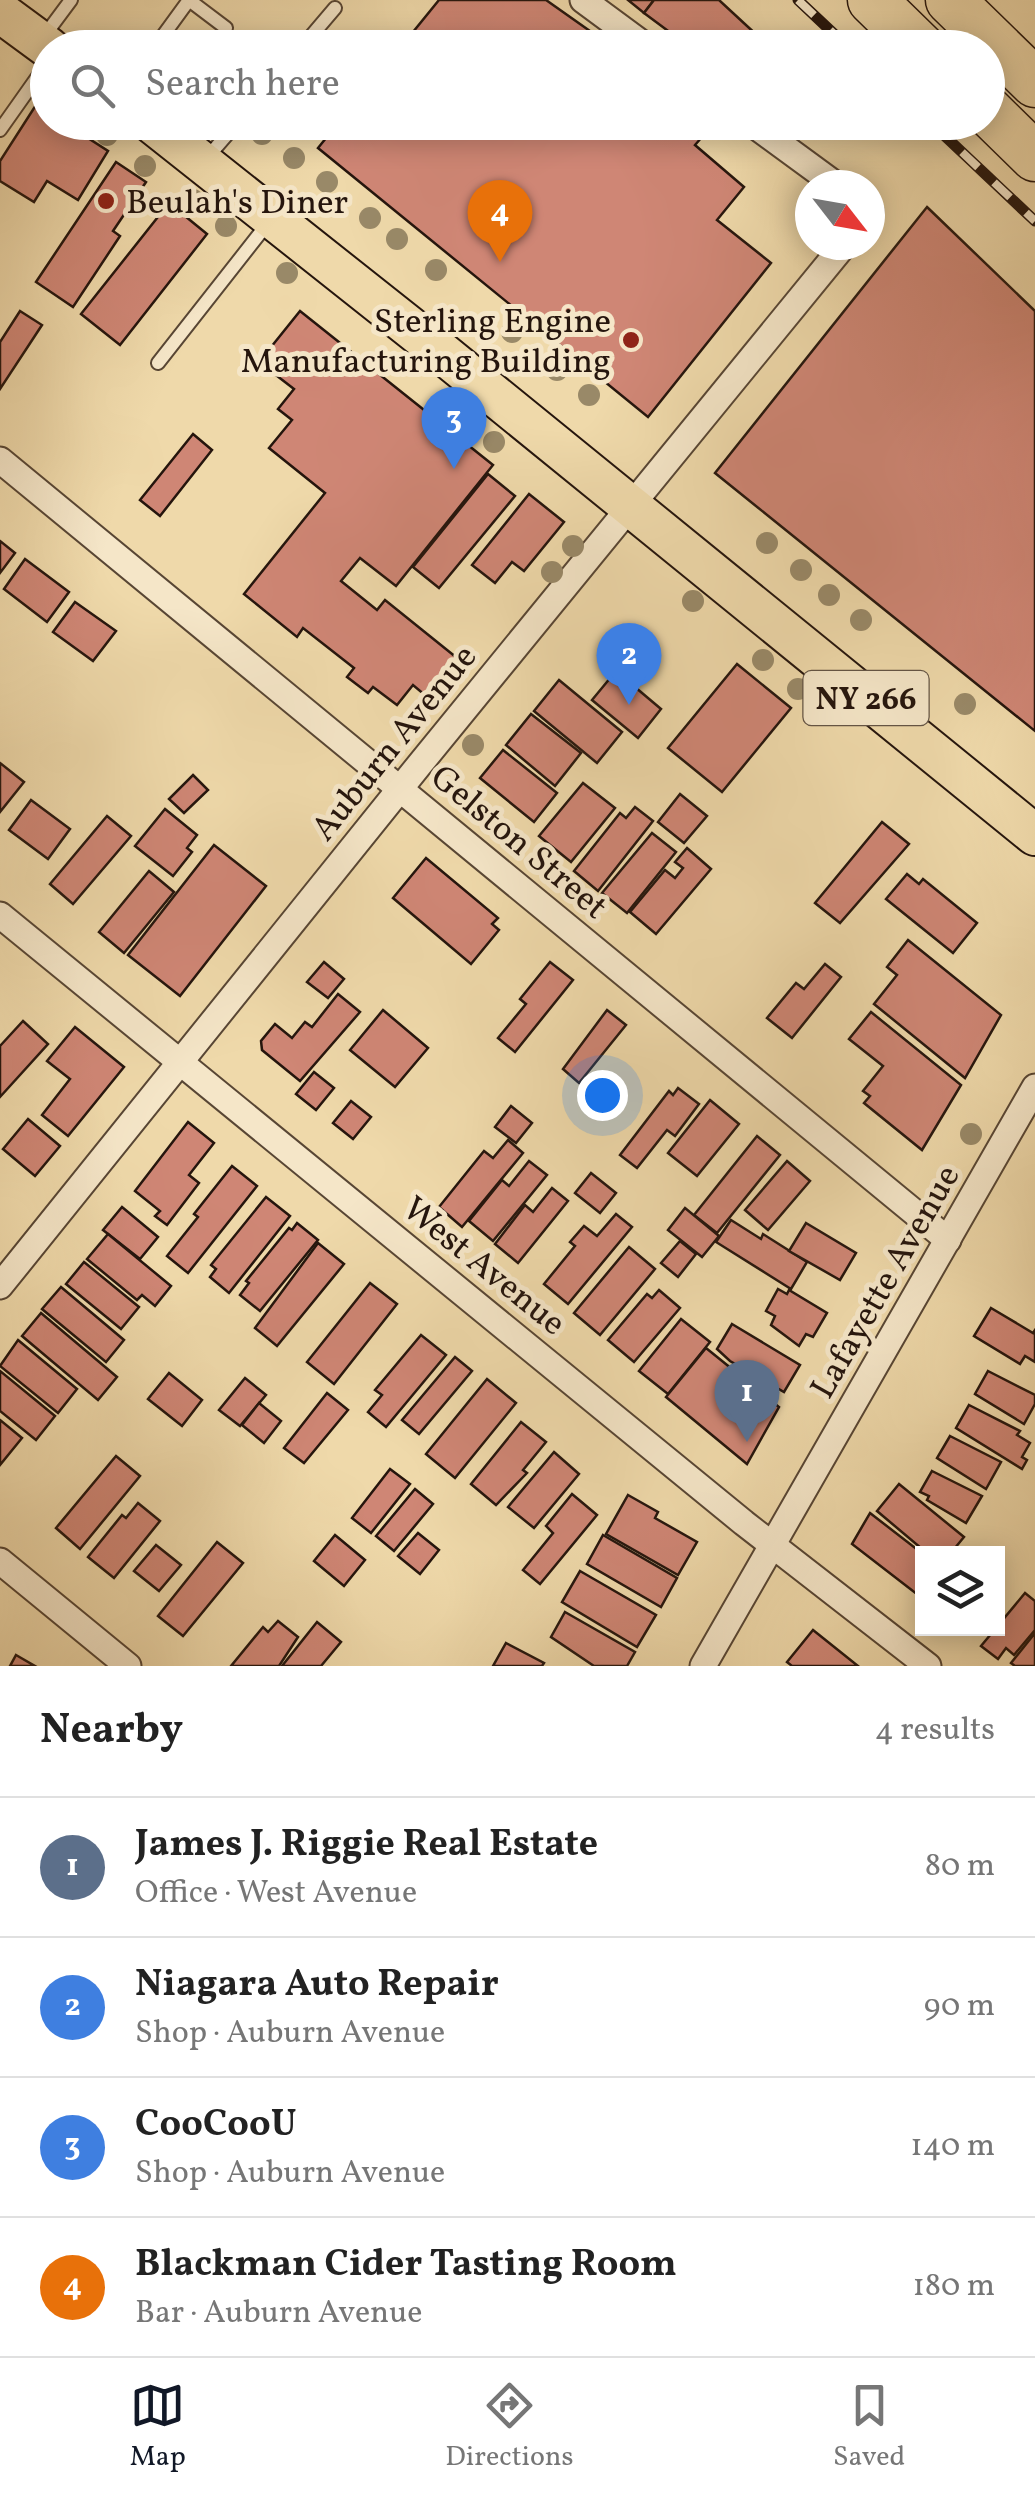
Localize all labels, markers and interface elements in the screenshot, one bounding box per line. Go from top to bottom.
search box [30,30,1005,140]
icon: search [65,58,120,113]
text: Search here [145,59,340,112]
north arrow [795,170,885,260]
place label: Beulah's Diner [126,180,348,228]
pin: 4 [468,180,532,262]
marker: Beulah's Diner [95,190,117,212]
place label: Sterling Engine Manufacturing Building [241,299,611,387]
marker: Sterling Engine Manufacturing Building [620,329,642,351]
pin: 3 [422,386,486,469]
pin: 2 [596,622,662,705]
street label: Auburn Avenue [301,636,489,852]
road number: NY 266 [804,671,928,725]
street label: Gelston Street [419,755,617,932]
your location [577,1070,628,1121]
street label: Lafayette Avenue [800,1157,973,1408]
street label: West Avenue [391,1186,575,1348]
pin: 1 [714,1360,780,1442]
map controls [915,1546,1005,1636]
button: layers [915,1546,1005,1636]
text: Nearby [40,1702,183,1761]
text: 4 results [875,1709,995,1753]
text: James J. Riggie Real Estate [135,1819,598,1872]
text: 1 [66,1845,79,1889]
text: 80 m [925,1845,995,1889]
text: Office · West Avenue [135,1872,417,1916]
text: Niagara Auto Repair [135,1959,499,2012]
text: 2 [64,1985,81,2029]
text: 90 m [924,1985,995,2029]
text: Shop · Auburn Avenue [135,2012,445,2056]
text: CooCooU [135,2099,297,2152]
text: 3 [64,2125,81,2169]
text: 140 m [910,2125,995,2169]
text: Shop · Auburn Avenue [135,2152,445,2196]
text: Blackman Cider Tasting Room [135,2239,677,2292]
text: 4 [63,2265,82,2309]
text: 180 m [912,2265,995,2309]
text: Bar · Auburn Avenue [135,2292,422,2336]
tab: Map [130,2378,186,2477]
tab: Directions [445,2378,574,2477]
tab: Saved [833,2378,905,2477]

